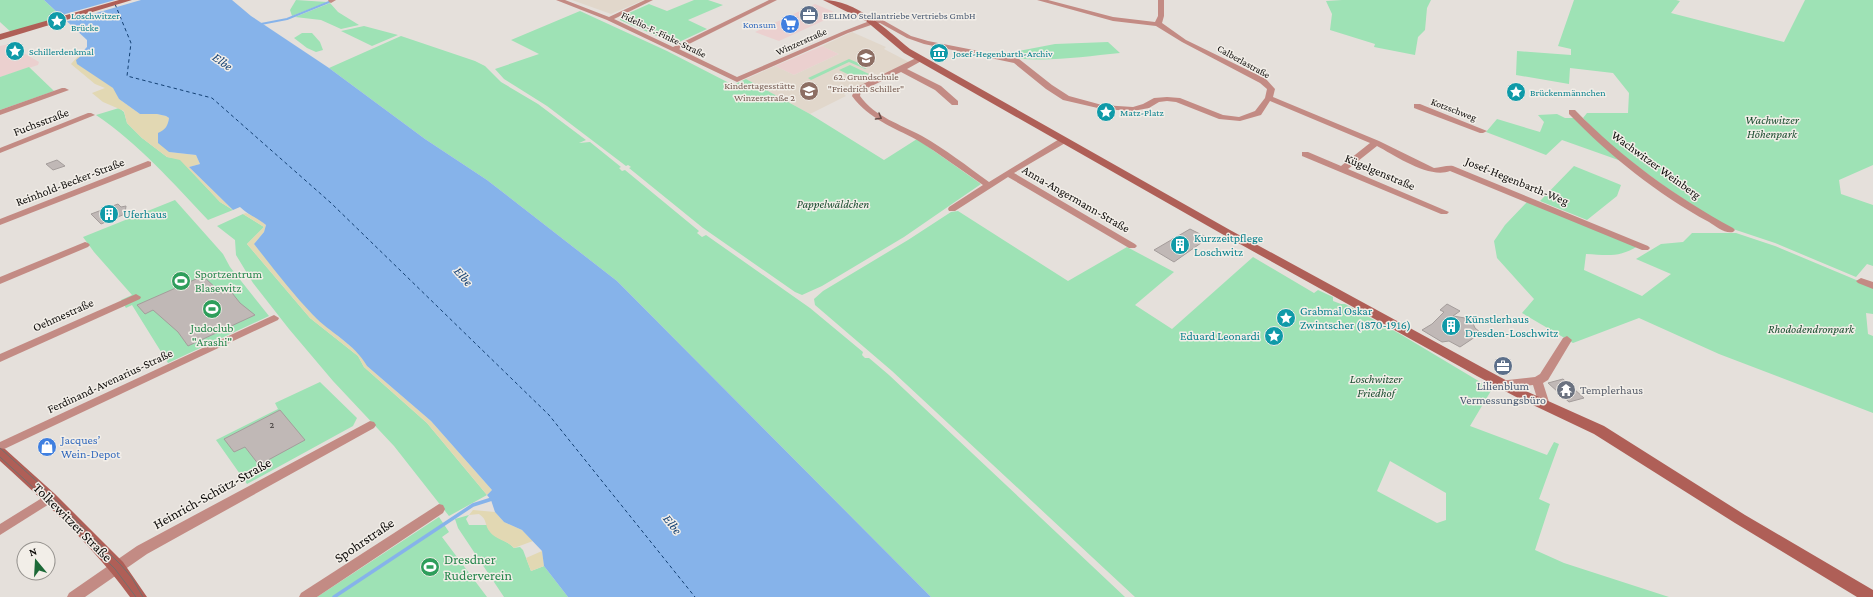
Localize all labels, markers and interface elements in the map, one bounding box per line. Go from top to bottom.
office icon: BELIMO Stellantriebe Vertriebs GmbH [798,4,820,26]
street label: Fidelio-F.-Finke-Straße [619,9,709,60]
place icon: Loschwitzer Brücke [46,10,68,32]
place label: Loschwitzer Brücke [71,10,120,33]
place label: BELIMO Stellantriebe Vertriebs GmbH [823,10,976,21]
supermarket icon: Konsum [779,13,801,35]
place label: Konsum [743,19,776,30]
street label: Winzerstraße [774,25,829,58]
place icon: Schillerdenkmal [4,40,26,62]
museum icon: Josef-Hegenbarth-Archiv [928,42,950,64]
street label: Calberlastraße [1215,42,1273,81]
place label: Schillerdenkmal [29,46,94,57]
school or university icon: 62. Grundschule "Friedrich Schiller" [855,47,877,69]
place label: Josef-Hegenbarth-Archiv [952,48,1053,59]
water label: Elbe [210,49,236,74]
place label: 62. Grundschule "Friedrich Schiller" [828,71,904,94]
place label: Kindertagesstätte Winzerstraße 2 [724,80,796,103]
school or university icon: Kindertagesstätte Winzerstraße 2 [798,80,820,102]
place icon: Brückenmännchen [1505,81,1527,103]
place label: Brückenmännchen [1530,87,1606,98]
street label: Kotzschweg [1429,96,1478,123]
place icon: Matz-Platz [1095,101,1117,123]
street label: Fuchsstraße [11,105,71,139]
place label: Matz-Platz [1120,107,1164,118]
one-way arrow [875,113,882,120]
park label: Wachwitzer Höhenpark [1745,113,1800,141]
street label: Wachwitzer Weinberg [1609,128,1703,202]
street label: Kügelgenstraße [1343,151,1417,193]
street label: Josef-Hegenbarth-Weg [1462,154,1571,208]
street label: Reinhold-Becker-Straße [14,155,126,209]
street label: Anna-Angermann-Straße [1020,163,1132,235]
park label: Pappelwäldchen [797,197,869,211]
building icon: Uferhaus [98,203,120,225]
place label: Uferhaus [123,207,167,221]
place label: Kurzzeitpflege Loschwitz [1194,231,1263,259]
building icon: Kurzzeitpflege Loschwitz [1169,234,1191,256]
water label: Elbe [451,264,476,289]
place label: Sportzentrum Blasewitz [195,267,262,295]
sports icon: Sportzentrum Blasewitz [170,270,192,292]
street label: Oehmestraße [31,295,95,335]
sports icon: Judoclub "Arashi" [201,298,223,320]
place label: Grabmal Oskar Zwintscher (1870-1916) [1300,304,1411,332]
place icon: Grabmal Oskar Zwintscher (1870-1916) [1275,307,1297,329]
place label: Künstlerhaus Dresden-Loschwitz [1465,312,1558,340]
building icon: Künstlerhaus Dresden-Loschwitz [1440,315,1462,337]
place label: Judoclub "Arashi" [190,321,233,349]
park label: Rhododendronpark [1768,322,1855,336]
place icon: Eduard Leonardi [1263,325,1285,347]
place label: Eduard Leonardi [1180,329,1260,343]
street label: Ferdinand-Avenarius-Straße [45,346,175,416]
office icon: Lilienblum Vermessungsbüro [1492,355,1514,377]
park label: Loschwitzer Friedhof [1350,372,1403,400]
place label: Lilienblum Vermessungsbüro [1460,379,1546,407]
temple icon: Templerhaus [1555,379,1577,401]
place label: Templerhaus [1580,383,1643,397]
house number: 2 [270,419,275,430]
place label: Jacques’ Wein-Depot [60,433,121,461]
shop icon: Jacques’ Wein-Depot [36,436,58,458]
street label: Heinrich-Schütz-Straße [150,454,274,532]
street label: Tolkewitzer Straße [30,479,116,565]
water label: Elbe [660,511,685,537]
street label: Spohrstraße [331,514,397,566]
north arrow [16,541,56,581]
text: N [27,544,39,558]
place label: Dresdner Ruderverein [444,551,513,583]
sports icon: Dresdner Ruderverein [419,556,441,578]

